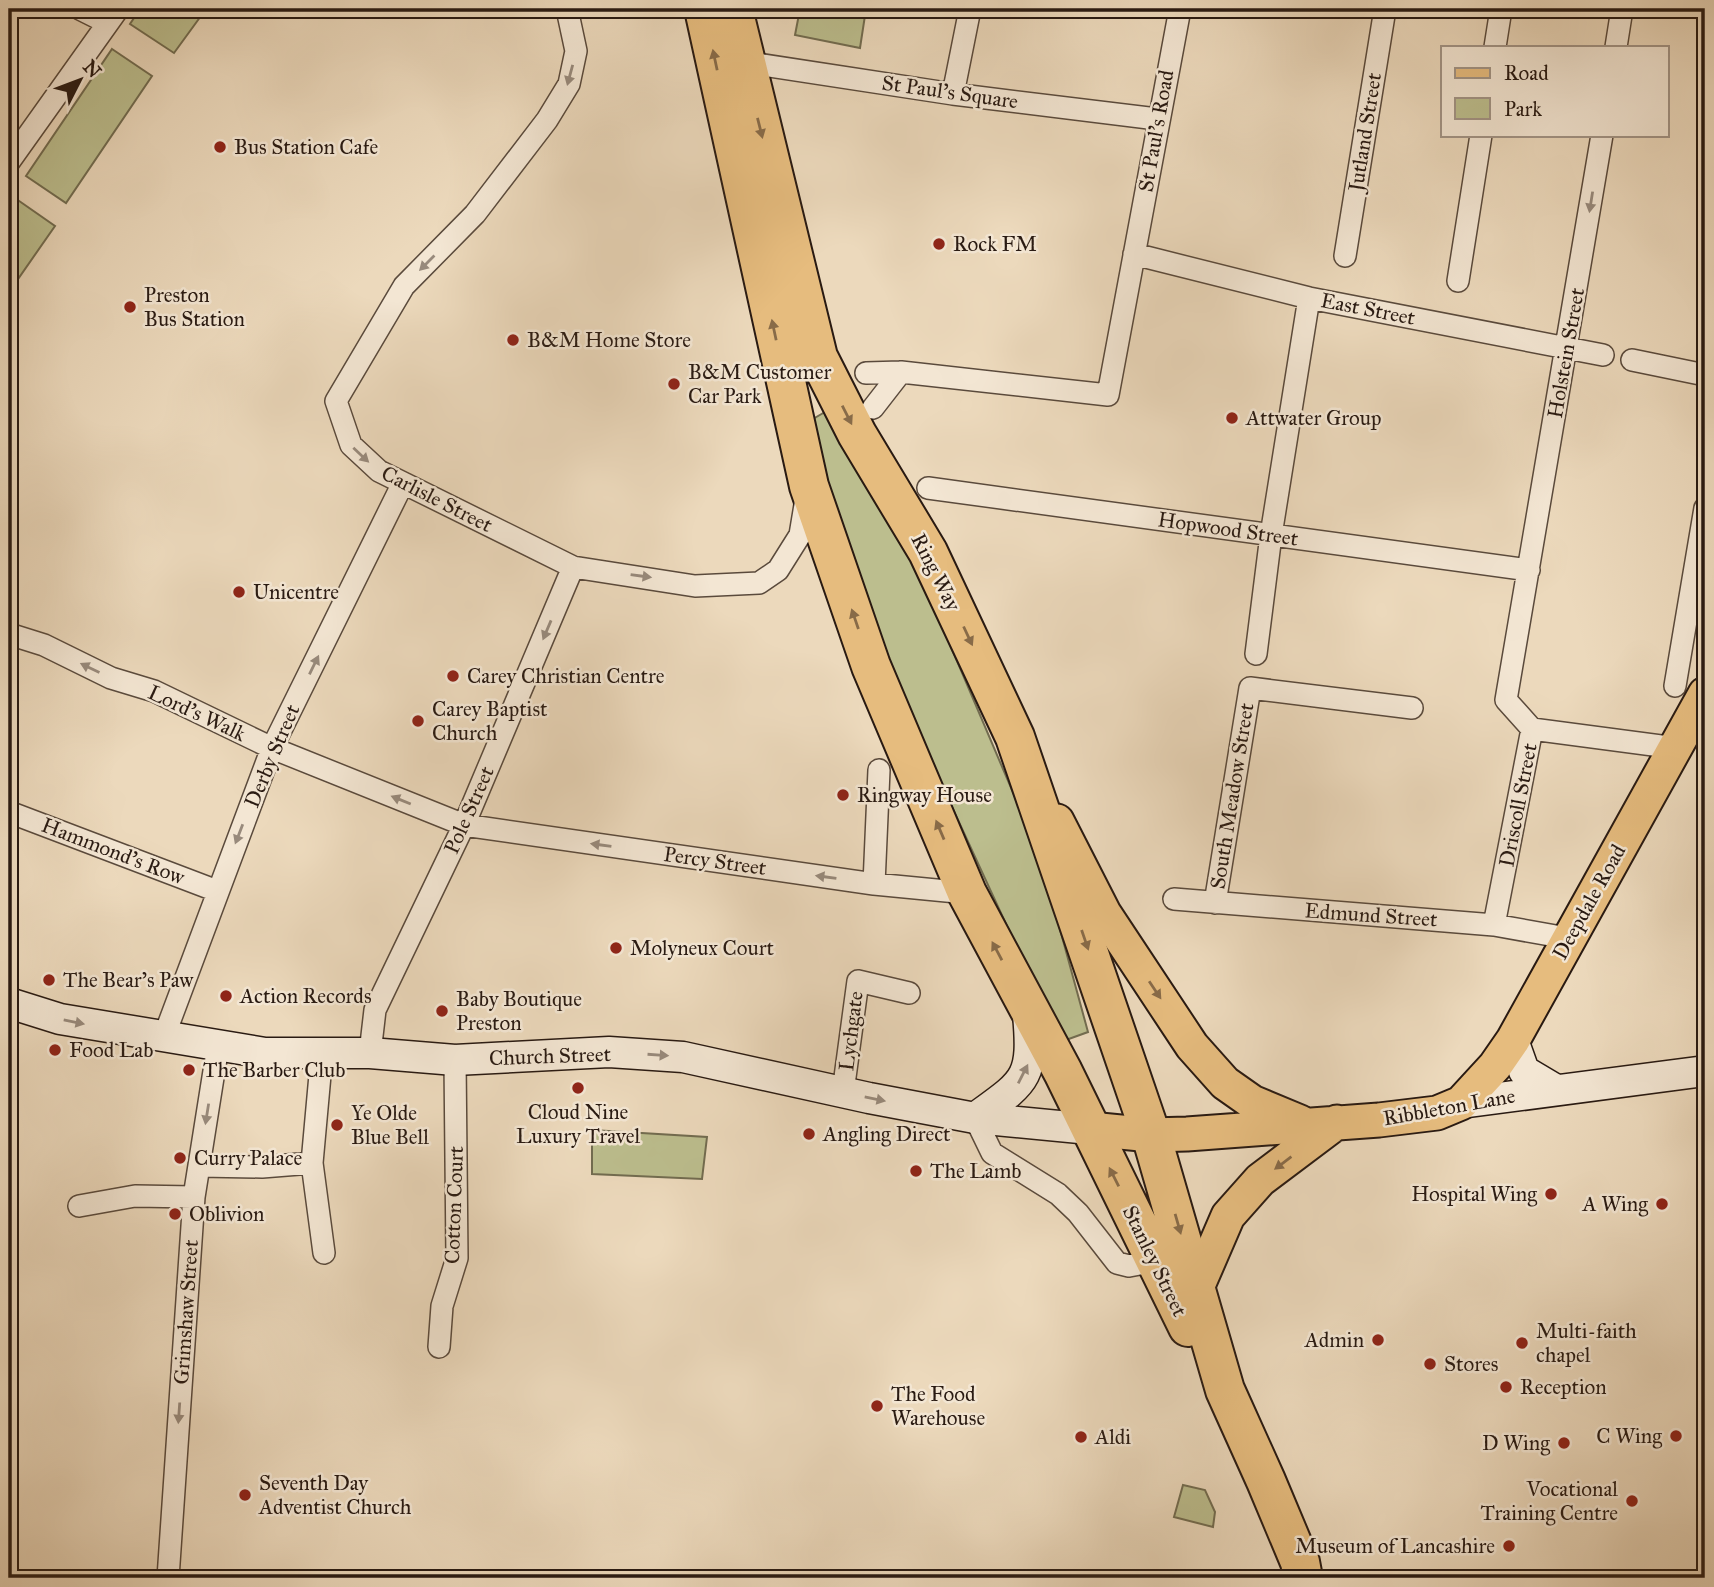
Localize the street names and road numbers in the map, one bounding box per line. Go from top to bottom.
street label: St Paul's Road [1132,68,1180,194]
street label: St Paul's Square [880,70,1020,114]
street label: Jutland Street [1342,70,1387,195]
street label: Holstein Street [1542,285,1590,420]
street label: East Street [1319,287,1418,331]
street label: Carlisle Street [377,460,497,538]
street label: Hopwood Street [1156,506,1300,552]
street label: Ring Way [905,529,967,616]
street label: Lord's Walk [144,679,250,747]
street label: Derby Street [239,700,306,812]
street label: South Meadow Street [1204,700,1260,891]
street label: Driscoll Street [1493,740,1543,869]
street label: Pole Street [438,762,500,858]
street label: Hammond's Row [38,812,188,890]
street label: Deepdale Road [1547,839,1632,964]
street label: Percy Street [662,841,769,881]
street label: Edmund Street [1304,897,1439,933]
street label: Lychgate [833,989,869,1072]
street label: Church Street [489,1041,612,1071]
street label: Ribbleton Lane [1381,1083,1517,1131]
street label: Cotton Court [439,1145,469,1264]
street label: Stanley Street [1117,1201,1193,1321]
street label: Grimshaw Street [168,1238,204,1385]

